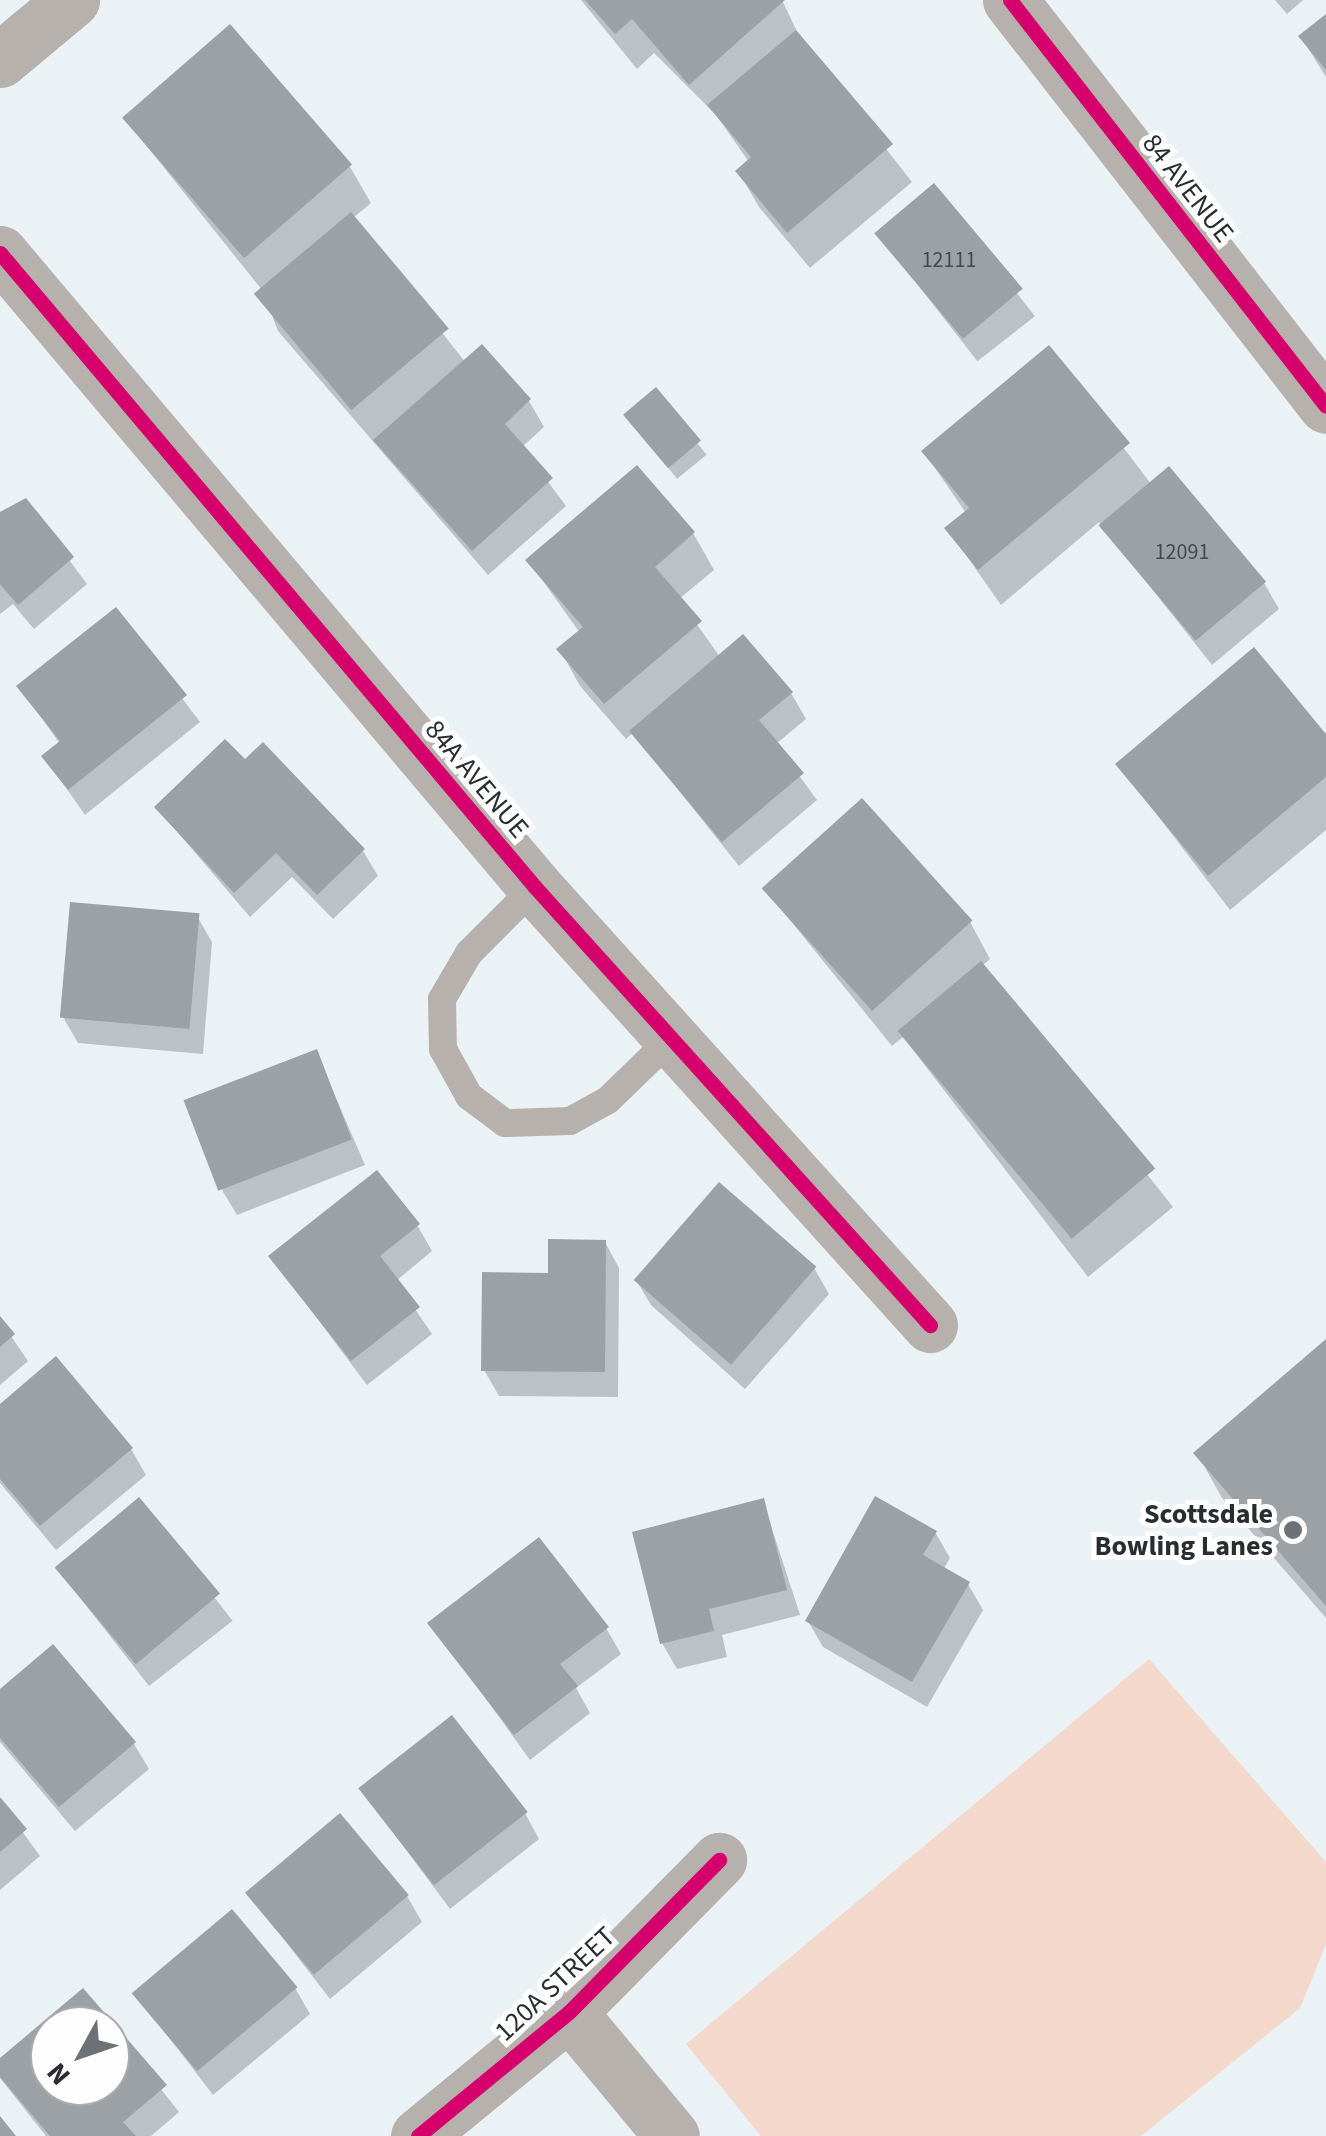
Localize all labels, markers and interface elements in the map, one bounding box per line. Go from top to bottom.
street label: 84 AVENUE [1135,127,1241,249]
house number: 12111 [922,248,976,274]
house number: 12091 [1155,540,1209,566]
street label: 84A AVENUE [418,713,536,845]
place label: Scottsdale Bowling Lanes [1095,1497,1273,1563]
marker: Scottsdale Bowling Lanes [1282,1519,1304,1541]
street label: 120A STREET [488,1920,622,2048]
north arrow [30,2006,130,2106]
text: N [37,2054,80,2094]

